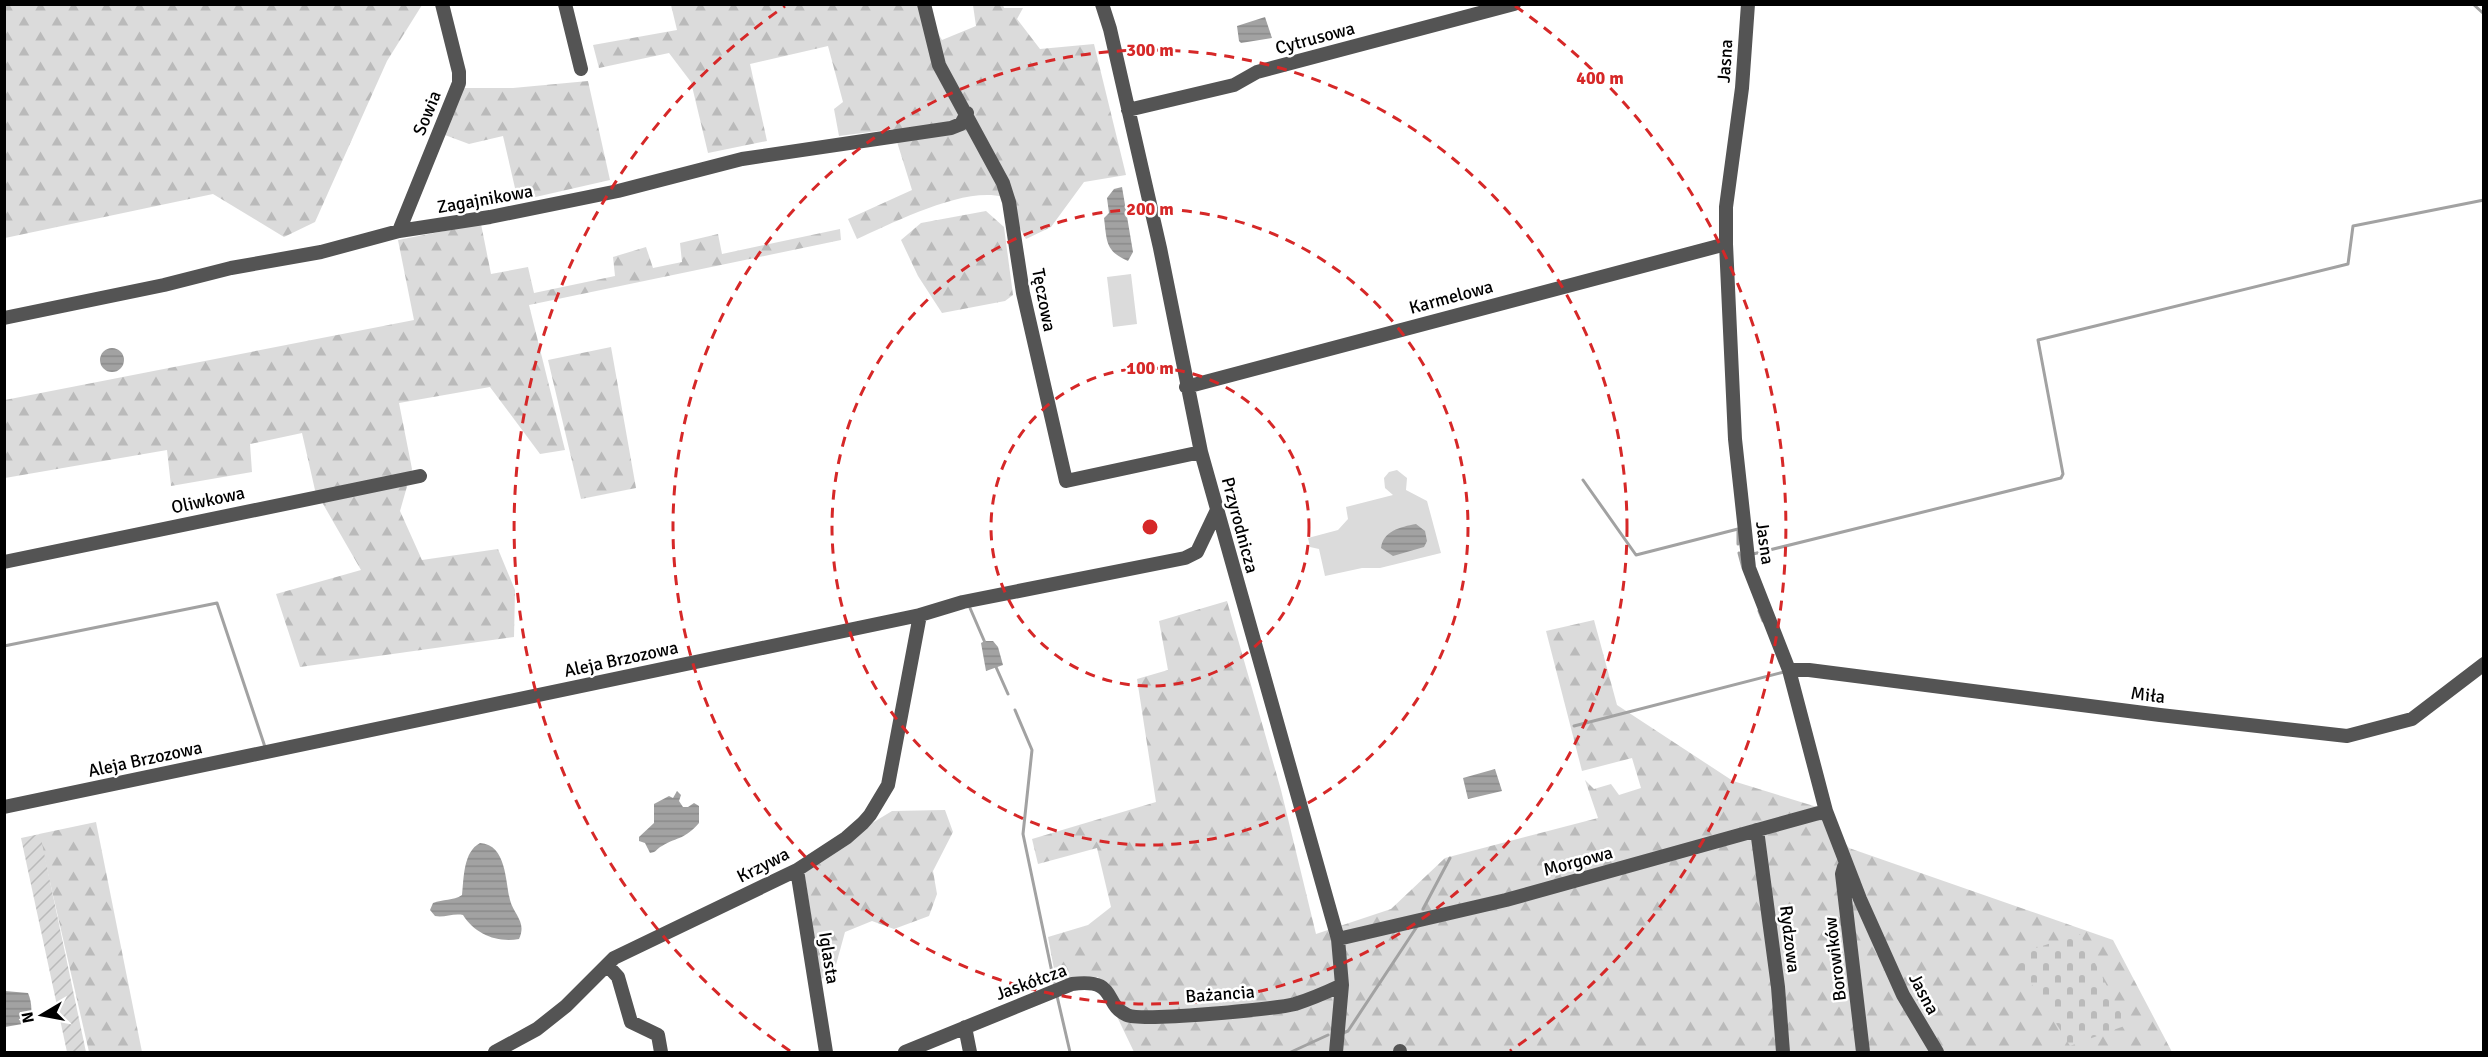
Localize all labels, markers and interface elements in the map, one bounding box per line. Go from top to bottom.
street label: Cytrusowa [1273,17,1357,59]
text: 300 m [1126,39,1174,61]
street label: Jasna [1713,39,1737,83]
text: 400 m [1576,67,1624,89]
street label: Sowia [408,87,446,139]
street label: Zagajnikowa [435,180,535,218]
text: 200 m [1126,198,1174,220]
street label: Tęczowa [1027,267,1061,333]
street label: Karmelowa [1407,275,1495,319]
text: 100 m [1126,357,1174,379]
street label: Przyrodnicza [1217,474,1263,576]
street label: Oliwkowa [169,481,247,519]
centre of rings [1140,517,1160,537]
street label: Jasna [1751,520,1779,566]
street label: Aleja Brzozowa [562,636,680,682]
street label: Miła [2130,682,2166,708]
street label: Aleja Brzozowa [86,736,204,782]
street label: Morgowa [1541,841,1615,881]
street label: Krzywa [733,843,793,887]
street label: Rydzowa [1775,904,1805,974]
street label: Borowików [1819,916,1851,1002]
street label: Iglasta [814,930,844,986]
street label: Jaskółcza [992,959,1070,1005]
street label: Jasna [1904,970,1944,1018]
street label: Bażancia [1184,981,1256,1007]
north arrow [12,985,72,1045]
text: N [17,1010,39,1025]

